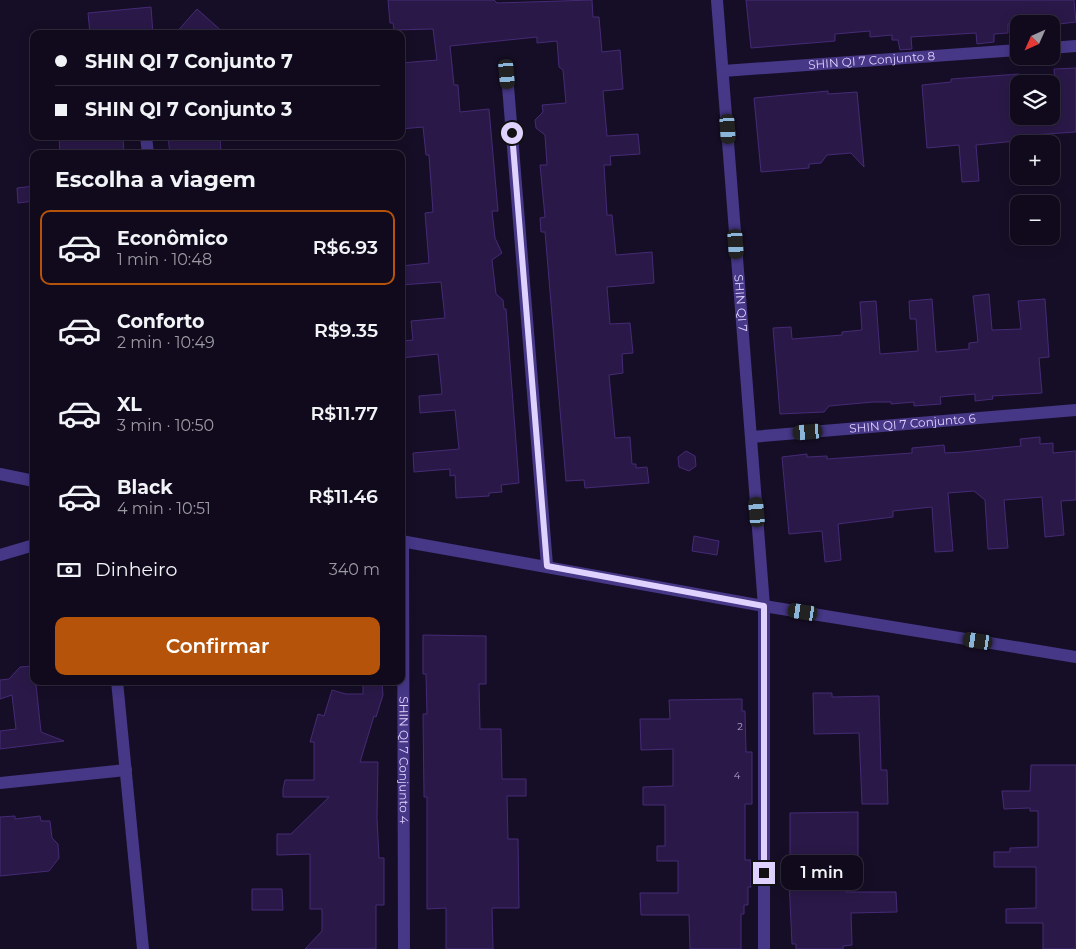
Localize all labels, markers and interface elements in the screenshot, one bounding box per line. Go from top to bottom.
north arrow [1010,15,1060,65]
map controls [1010,15,1060,245]
street label: SHIN QI 7 Conjunto 8 [808,48,936,72]
text: SHIN QI 7 Conjunto 7 [85,50,293,73]
car [498,58,515,90]
button: layers [1010,75,1060,125]
text: SHIN QI 7 Conjunto 3 [85,98,292,121]
car [719,114,736,144]
route start [501,122,523,144]
button: + [1010,135,1060,185]
text: Escolha a viagem [55,166,256,193]
button: − [1010,195,1060,245]
icon: car [57,225,102,270]
text: Econômico [117,227,228,250]
car [727,229,744,259]
text: R$6.93 [313,236,378,259]
text: 1 min · 10:48 [117,250,212,269]
street label: SHIN QI 7 [731,274,751,332]
icon: car [57,308,102,353]
text: Conforto [117,310,205,333]
text: R$9.35 [314,319,378,342]
text: 2 min · 10:49 [117,333,215,352]
icon: car [57,391,102,436]
text: XL [117,393,142,416]
text: R$11.77 [310,402,378,425]
street label: SHIN QI 7 Conjunto 6 [849,410,976,436]
text: 3 min · 10:50 [117,416,214,435]
car [792,423,823,441]
icon: car [57,474,102,519]
text: Black [117,476,173,499]
text: R$11.46 [309,485,378,508]
car [748,496,765,528]
text: 4 min · 10:51 [117,499,211,518]
icon: cash [55,556,83,584]
text: Dinheiro [95,558,177,581]
text: 340 m [329,560,380,579]
car [787,602,818,622]
button: Confirmar [55,617,380,675]
car [962,631,993,651]
street label: SHIN QI 7 Conjunto 4 [396,696,412,824]
house number: 2 [737,720,743,733]
house number: 4 [734,769,741,782]
callout: 1 min [782,856,864,890]
route end [753,862,775,884]
text: 1 min [801,863,843,882]

